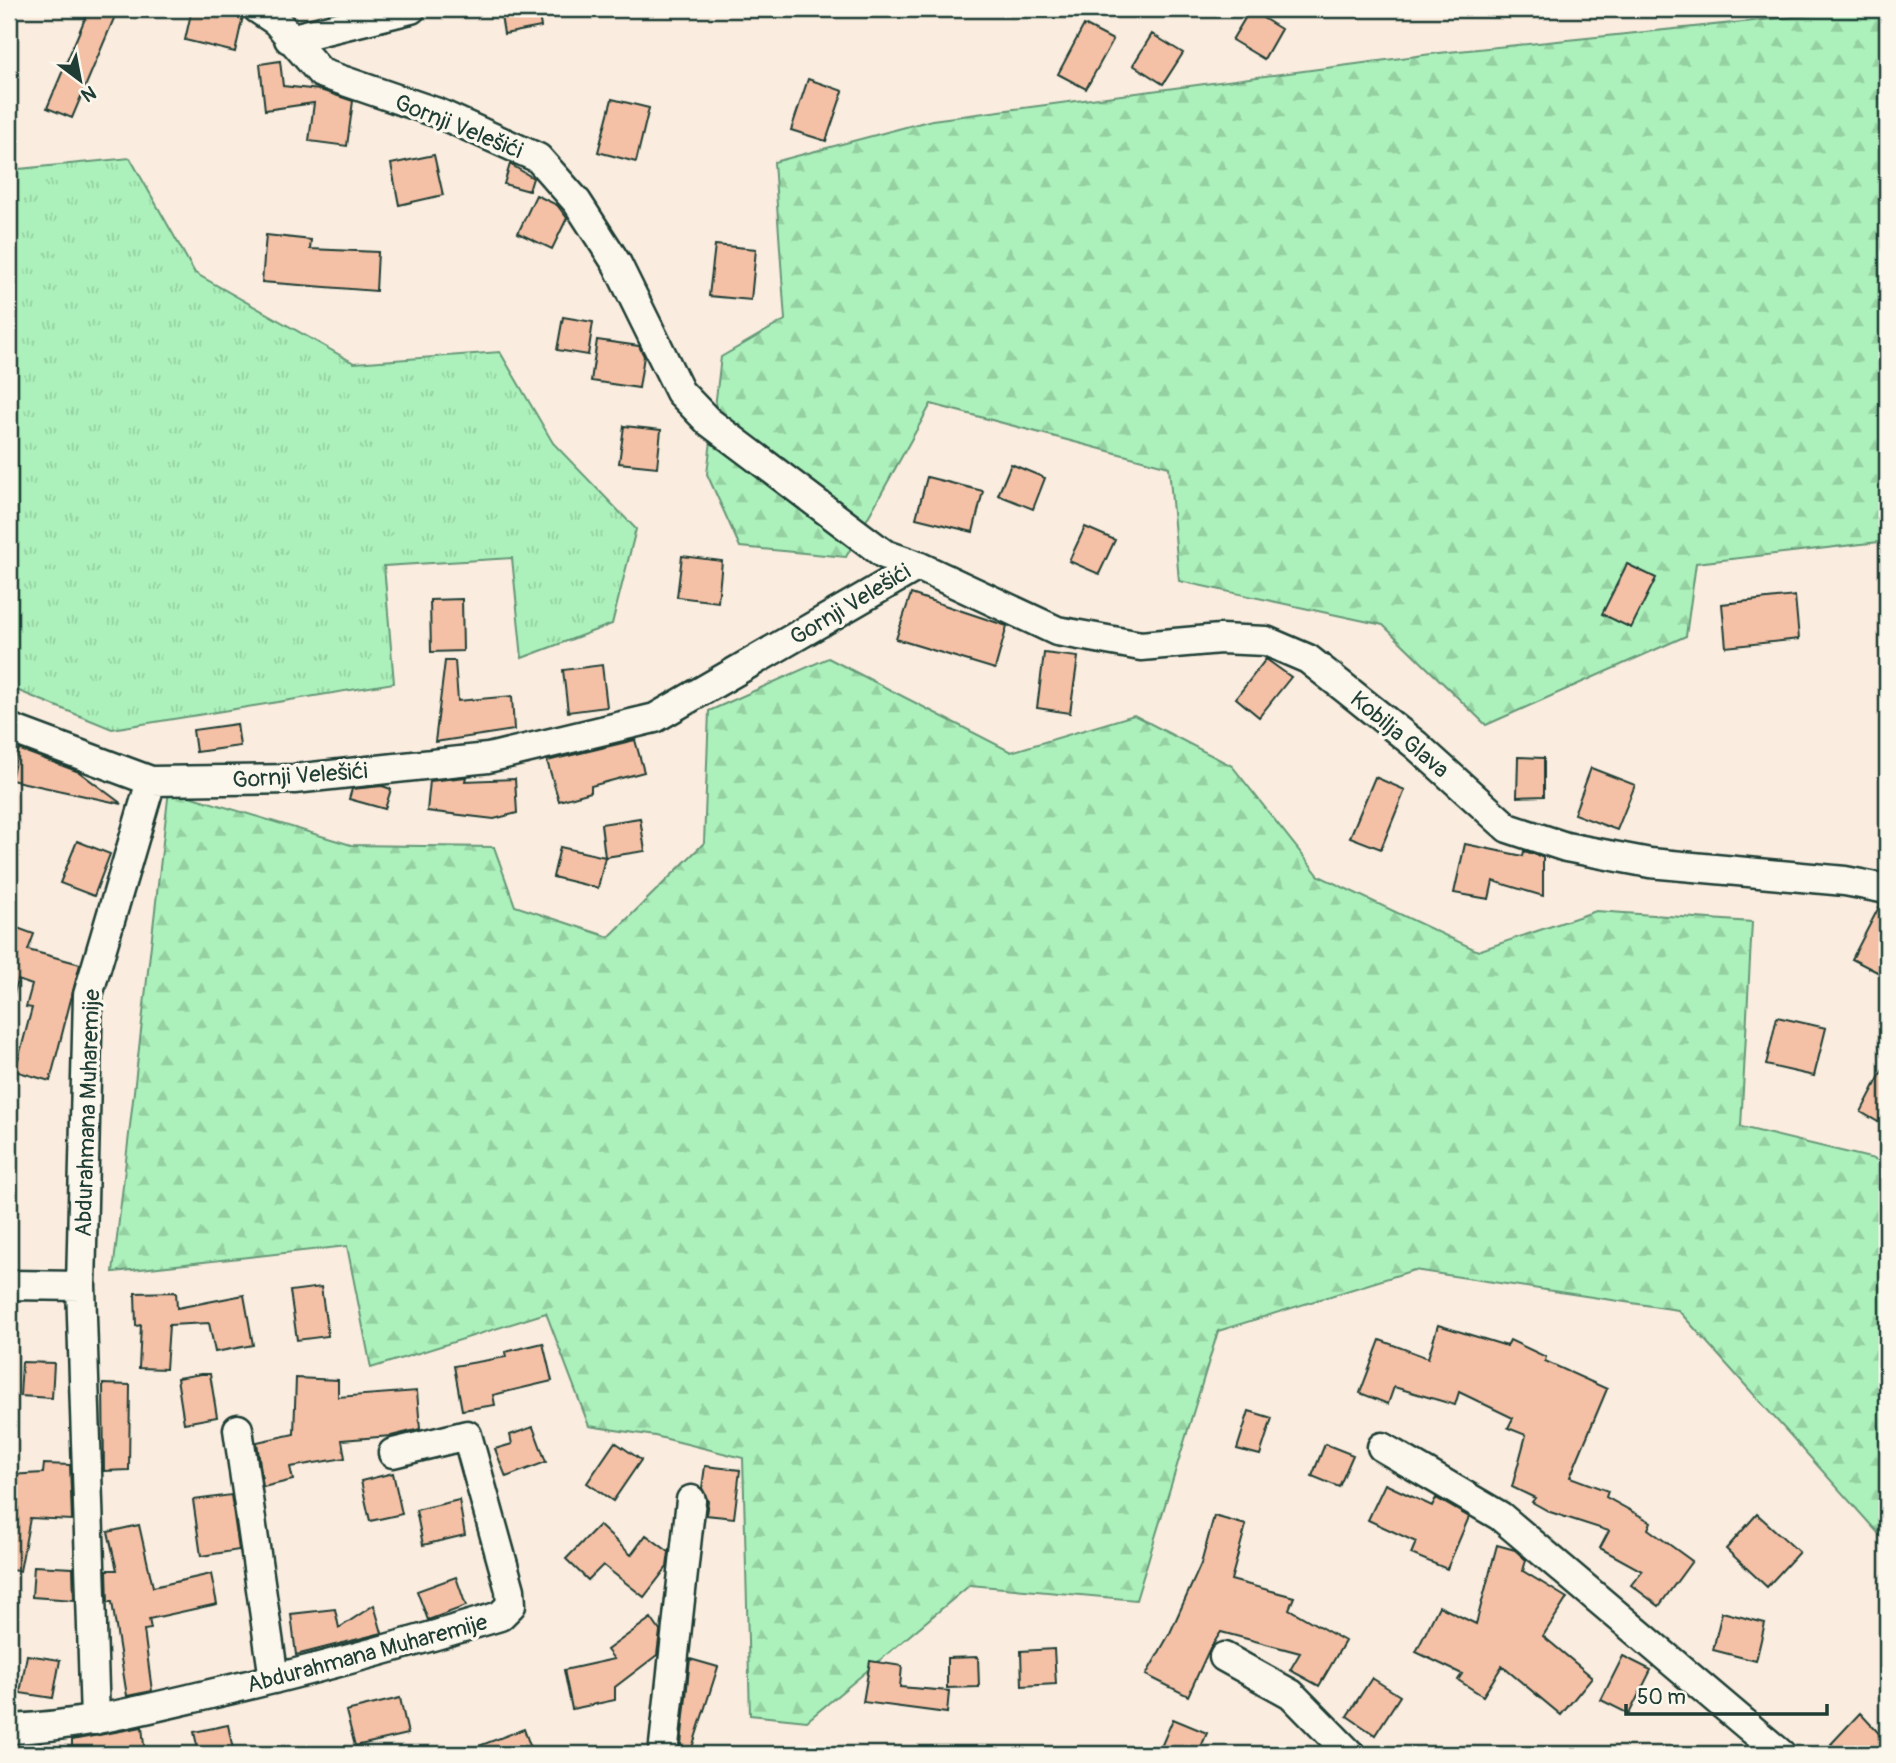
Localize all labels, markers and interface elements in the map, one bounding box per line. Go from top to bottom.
north arrow [46,46,116,116]
text: N [77,80,100,107]
street label: Gornji Velešići [391,88,527,165]
street label: Gornji Velešići [785,557,916,652]
street label: Kobilja Glava [1344,685,1455,784]
street label: Gornji Velešići [231,756,369,795]
street label: Abdurahmana Muharemije [69,988,106,1237]
street label: Abdurahmana Muharemije [244,1607,491,1700]
scale bar [1626,1672,1828,1716]
text: 50 m [1637,1684,1686,1711]

